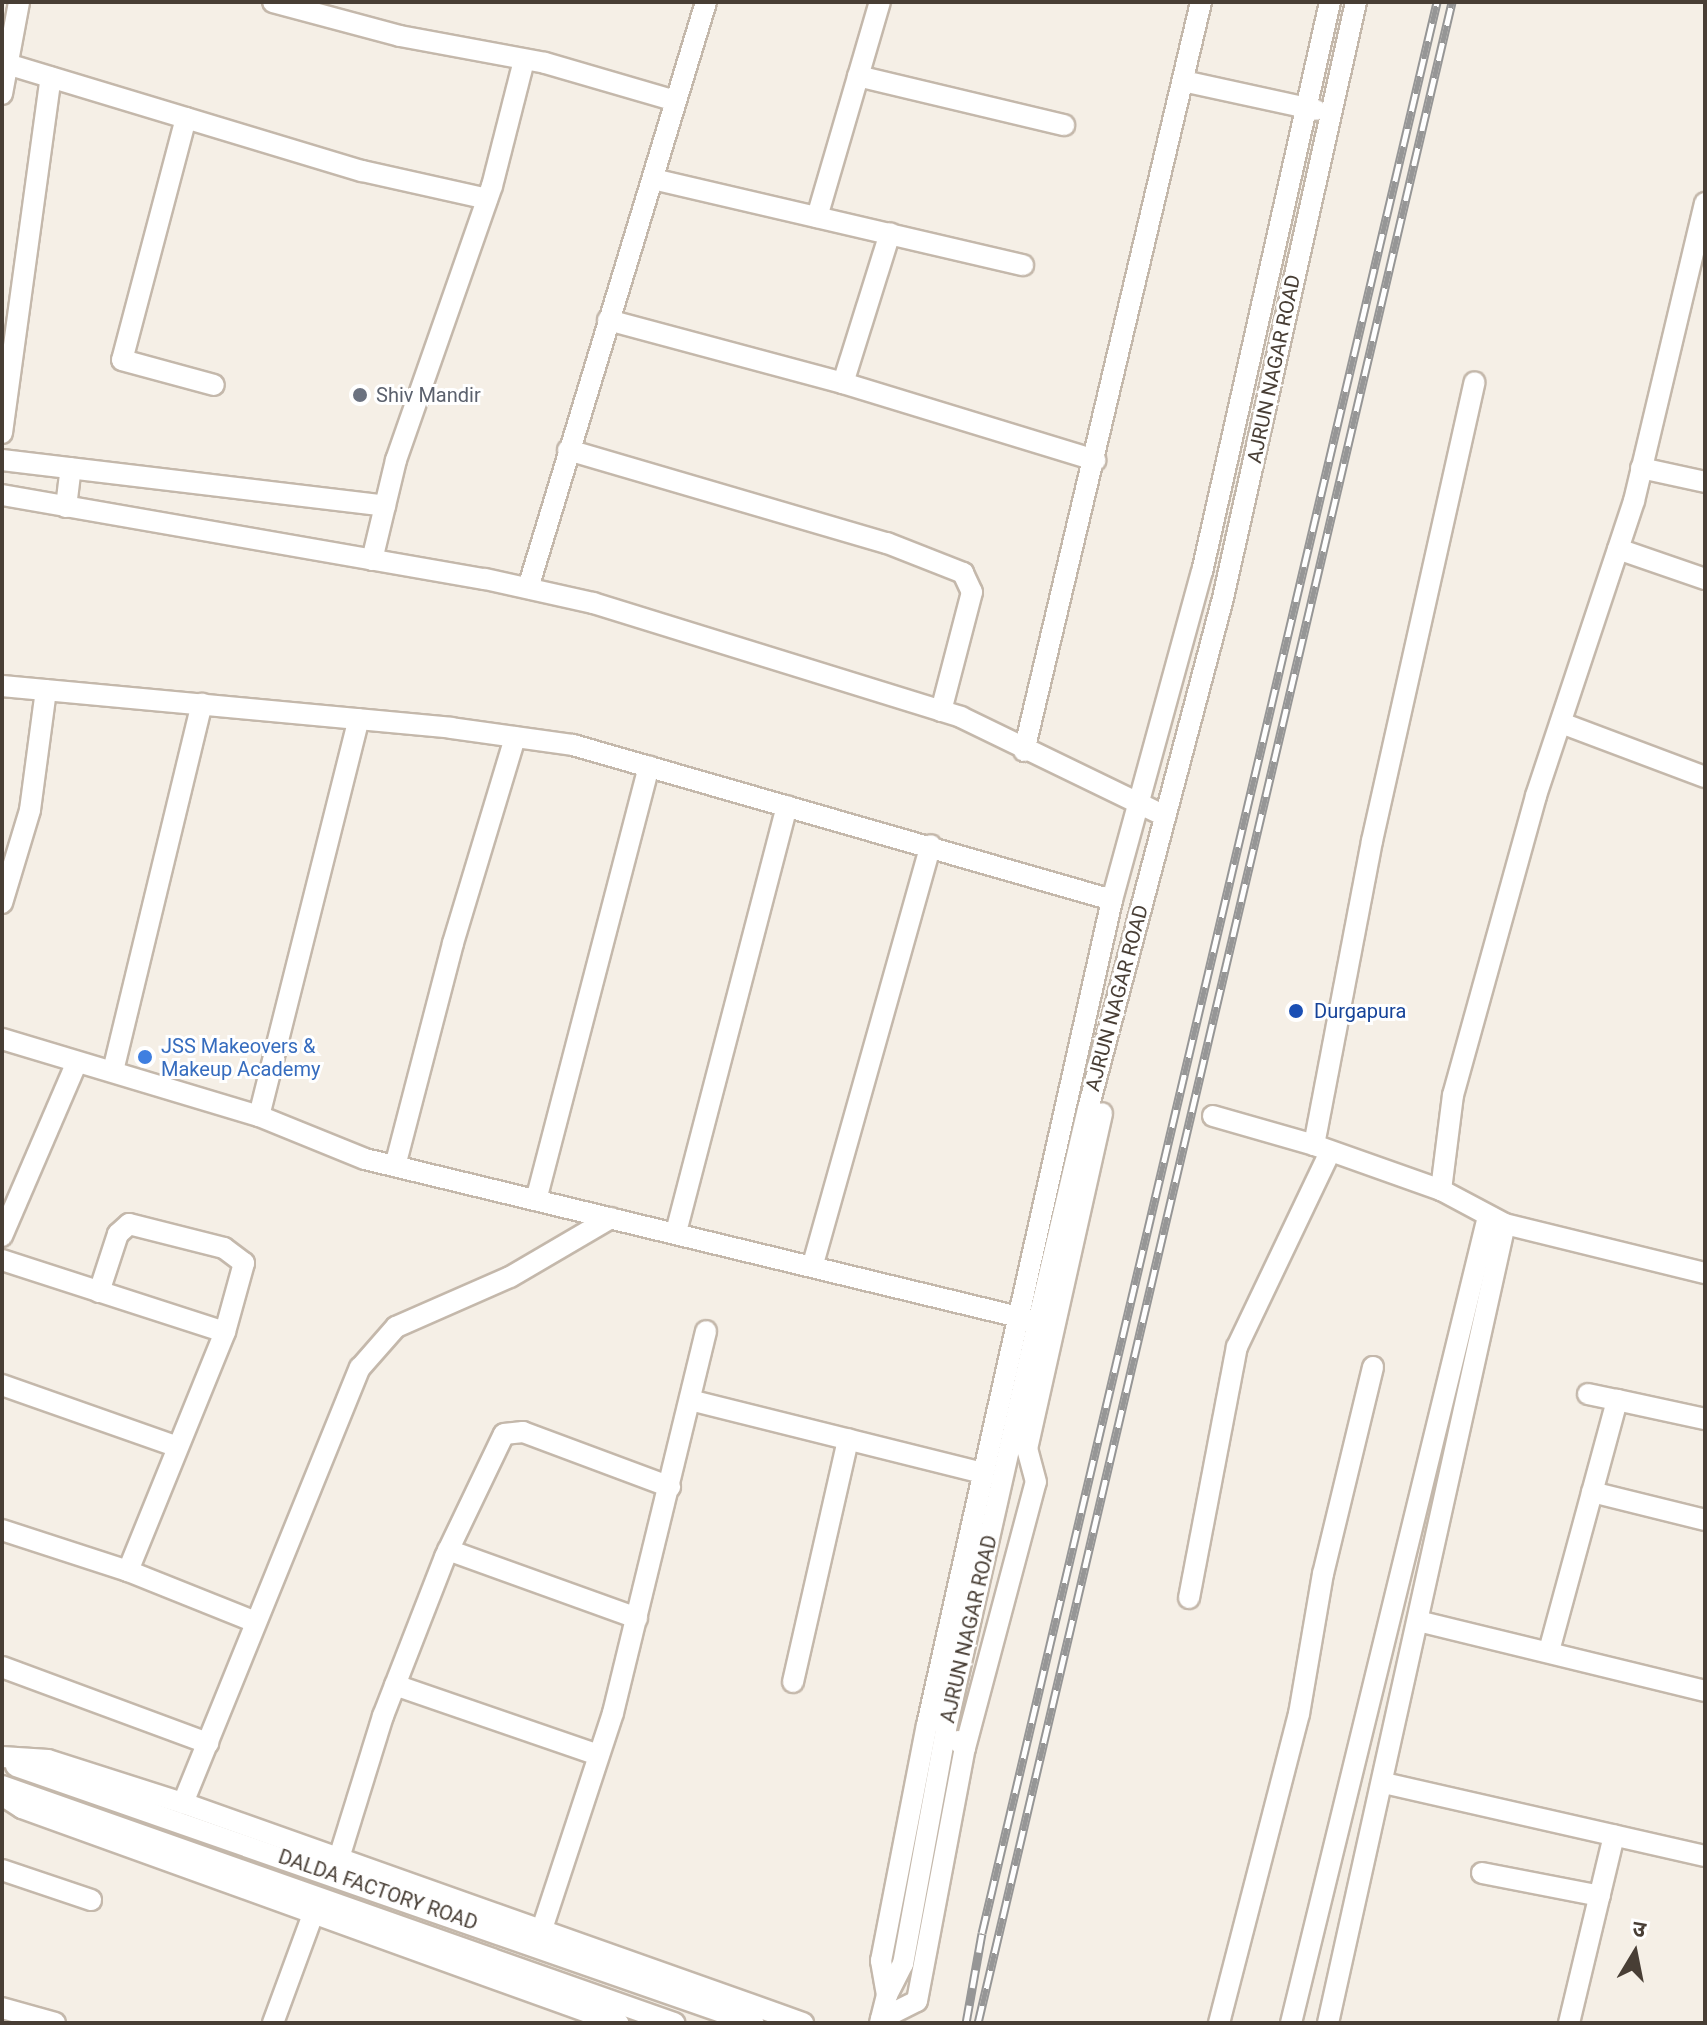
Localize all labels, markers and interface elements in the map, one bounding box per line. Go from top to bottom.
street label: AJRUN NAGAR ROAD [1242,273,1306,465]
place label: Shiv Mandir [376,383,481,407]
marker: Shiv Mandir [351,386,369,404]
street label: AJRUN NAGAR ROAD [1081,902,1153,1094]
place label: Durgapura [1314,999,1406,1023]
marker: Durgapura [1285,1000,1307,1022]
place label: JSS Makeovers & Makeup Academy [161,1034,320,1081]
marker: JSS Makeovers & Makeup Academy [136,1048,154,1066]
street label: AJRUN NAGAR ROAD [936,1533,1002,1725]
street label: DALDA FACTORY ROAD [275,1845,481,1935]
north arrow [1595,1913,1675,1993]
text: उ [1631,1915,1648,1942]

